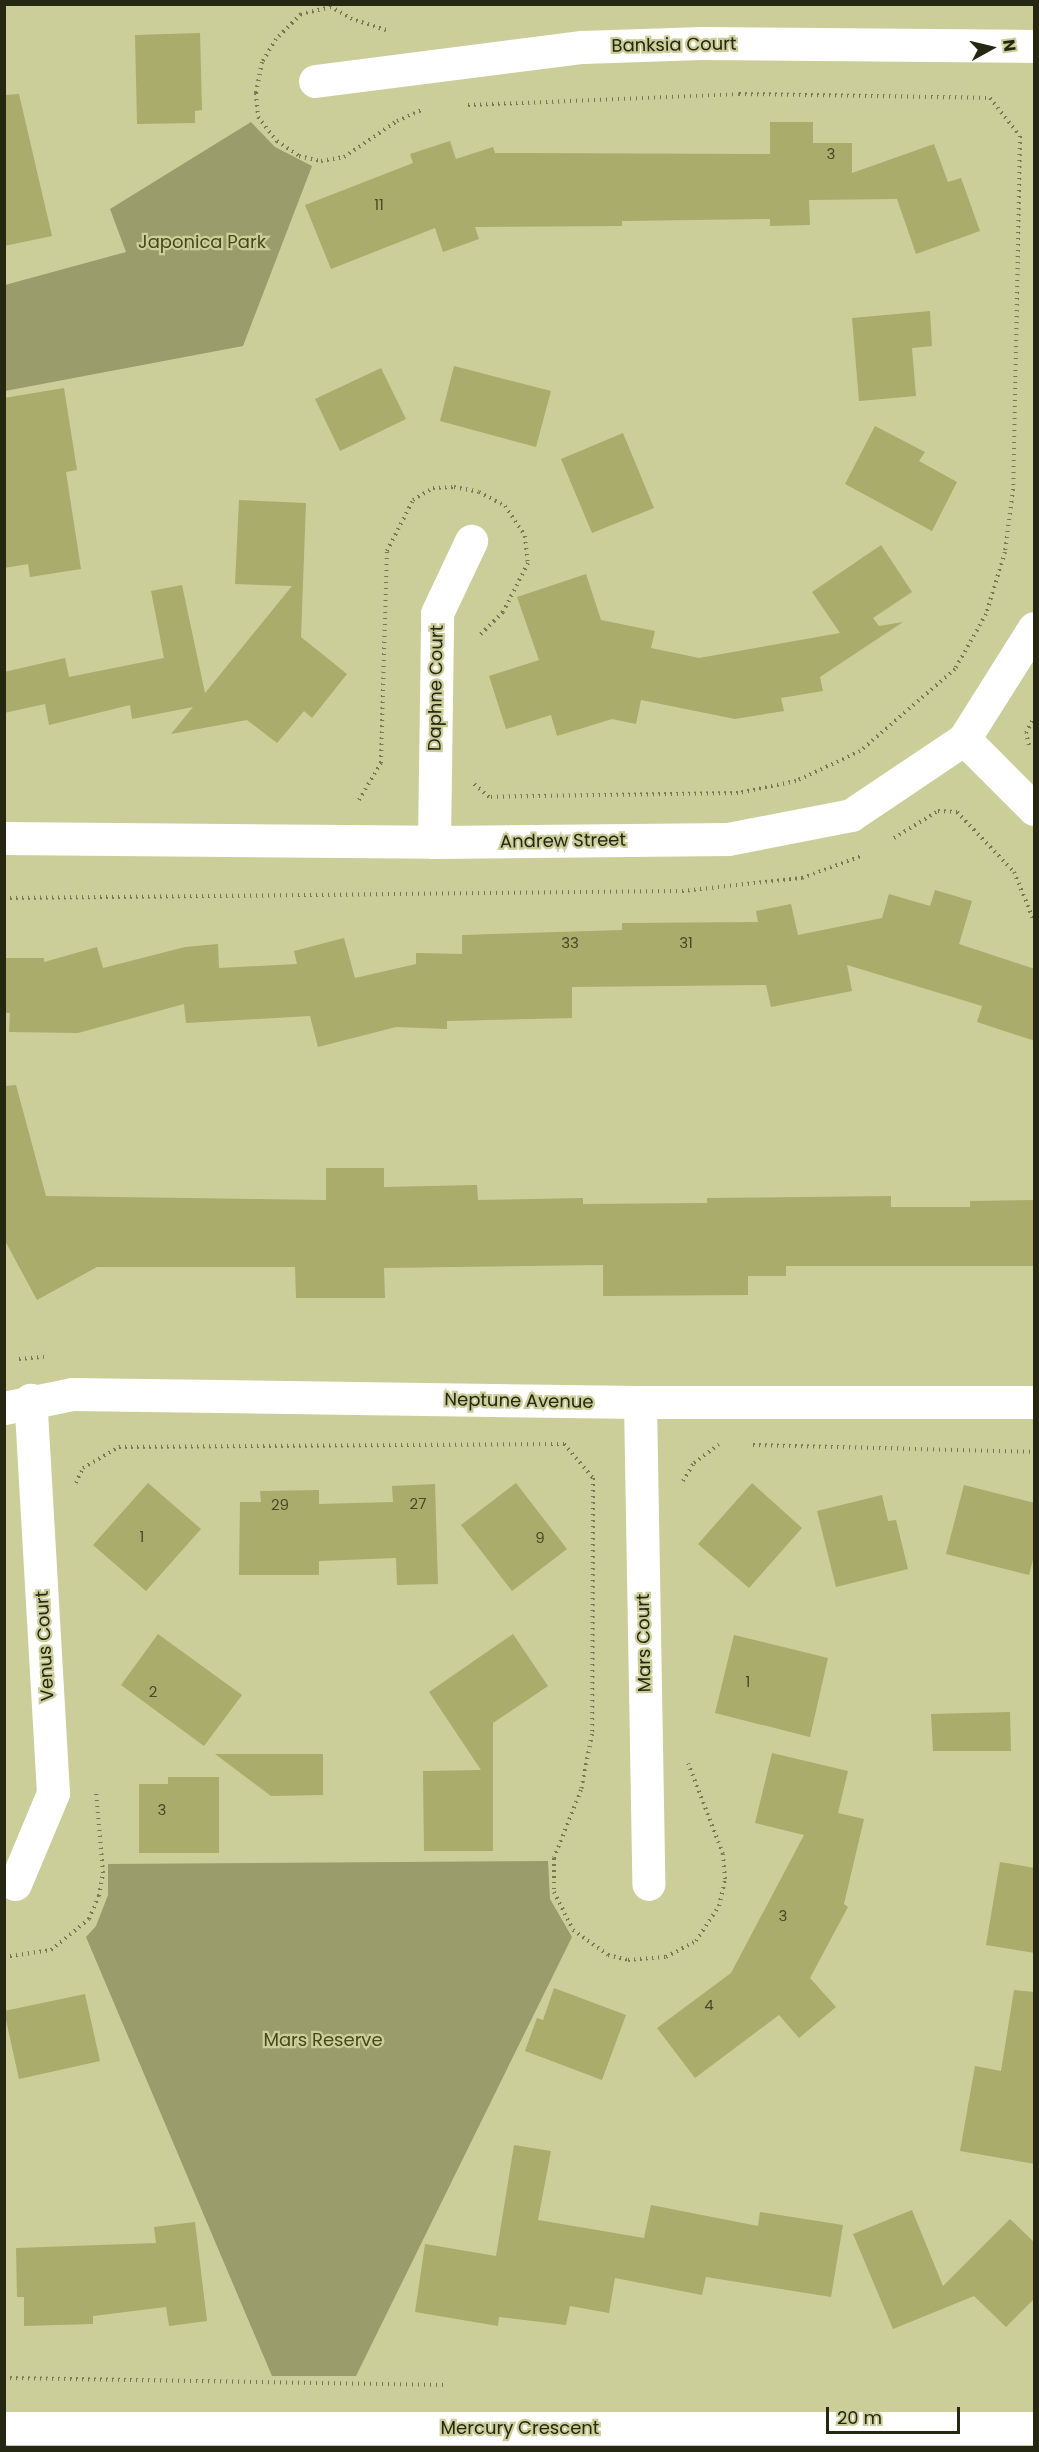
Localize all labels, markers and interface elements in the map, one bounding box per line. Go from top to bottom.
north arrow [961,18,1021,78]
street label: Banksia Court [611,33,737,57]
text: N [997,38,1022,53]
house number: 3 [827,145,835,163]
house number: 11 [374,196,384,214]
park label: Japonica Park [138,231,266,253]
street label: Daphne Court [424,625,448,751]
street label: Andrew Street [500,829,626,853]
house number: 33 [561,934,579,952]
house number: 31 [679,934,693,952]
street label: Neptune Avenue [444,1389,594,1413]
house number: 27 [410,1495,426,1513]
house number: 29 [271,1496,289,1514]
house number: 1 [140,1528,144,1546]
house number: 9 [535,1529,545,1547]
street label: Venus Court [31,1590,59,1702]
street label: Mars Court [632,1593,656,1693]
house number: 1 [746,1673,750,1691]
house number: 2 [149,1683,157,1701]
house number: 3 [158,1801,166,1819]
house number: 3 [779,1907,787,1925]
house number: 4 [704,1996,714,2014]
park label: Mars Reserve [263,2029,383,2051]
scale bar [829,2395,962,2433]
text: 20 m [837,2405,882,2430]
street label: Mercury Crescent [441,2417,599,2439]

